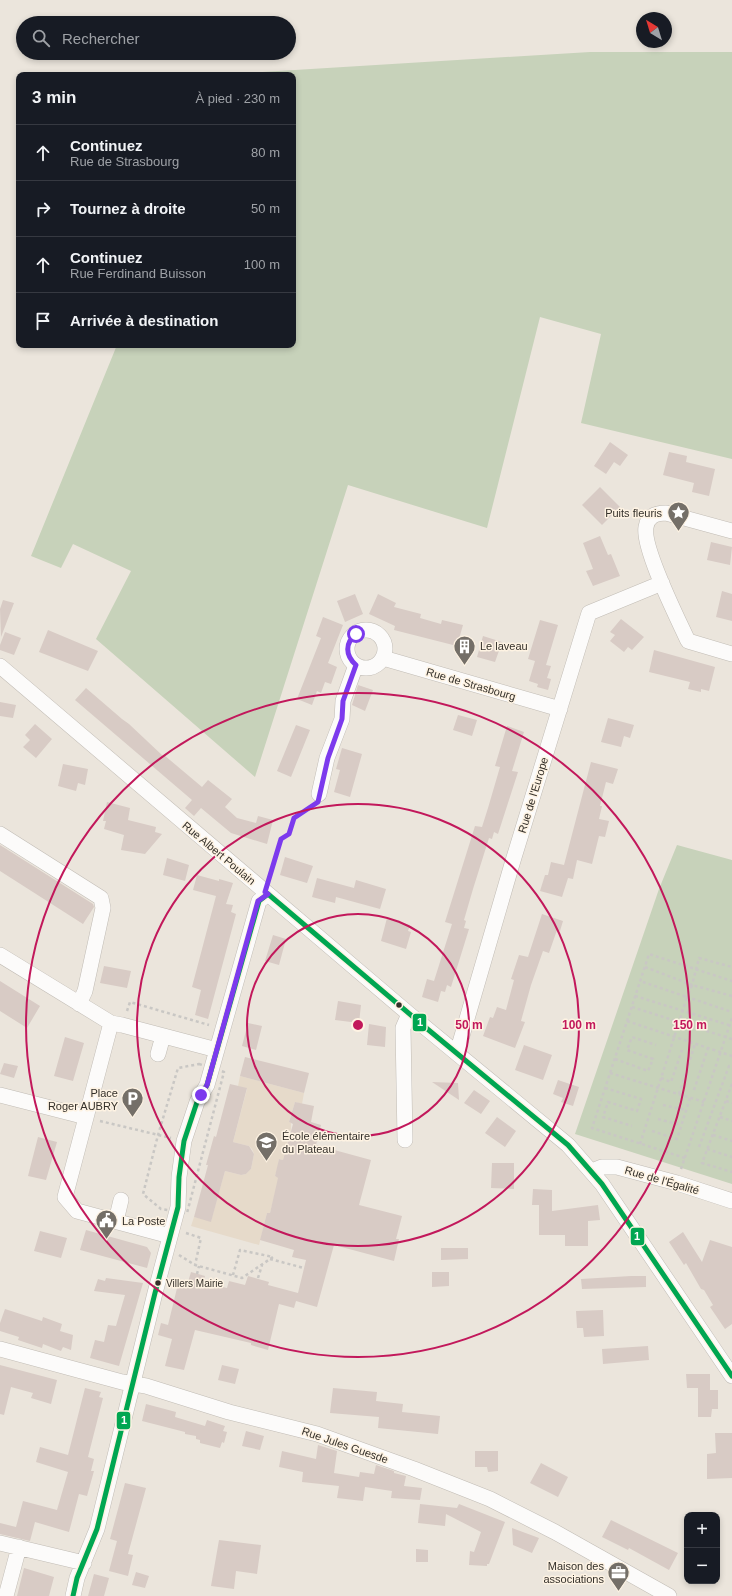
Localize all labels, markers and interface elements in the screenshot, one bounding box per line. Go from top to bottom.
north arrow [636,12,672,48]
search box [16,16,296,60]
icon: search [30,27,52,49]
text: Rechercher [62,30,140,47]
text: 3 min [32,88,76,107]
text: À pied · 230 m [195,91,280,106]
text: Continuez [70,137,143,154]
icon: ahead [32,142,54,164]
text: 80 m [251,145,280,160]
text: Rue de Strasbourg [70,154,179,169]
icon: right [32,198,54,220]
text: Tournez à droite [70,200,186,217]
text: 50 m [251,201,280,216]
text: Continuez [70,249,143,266]
icon: ahead [32,254,54,276]
text: 100 m [244,257,280,272]
text: Rue Ferdinand Buisson [70,266,206,281]
icon: arrive [32,310,54,332]
text: Arrivée à destination [70,312,218,329]
place icon: Puits fleuris [665,500,691,533]
place label: Puits fleuris [605,507,662,519]
route start [347,625,365,643]
building icon: Le laveau [452,633,478,666]
place label: Le laveau [480,640,528,652]
street label: Rue de Strasbourg [425,666,517,702]
street label: Rue de l'Europe [516,756,550,834]
street label: Rue Albert Poulain [180,819,258,887]
unlabelled marker [394,1000,404,1010]
line badge: 1 [412,1013,427,1032]
text: 1 [417,1016,423,1028]
centre of rings [351,1018,365,1032]
text: 50 m [455,1018,483,1032]
text: 100 m [562,1018,596,1032]
text: 150 m [673,1018,707,1032]
parking icon: Place Roger AUBRY [120,1086,146,1119]
route end [192,1086,210,1104]
place label: Place Roger AUBRY [48,1087,119,1112]
school or university icon: École élémentaire du Plateau [253,1129,279,1162]
place label: École élémentaire du Plateau [282,1130,370,1155]
street label: Rue de l'Égalité [623,1164,701,1196]
public building icon: La Poste [93,1208,119,1241]
place label: La Poste [122,1215,165,1227]
line badge: 1 [630,1227,645,1246]
text: 1 [634,1230,640,1242]
marker: Villers Mairie [153,1278,163,1288]
place label: Villers Mairie [166,1278,223,1289]
line badge: 1 [116,1411,131,1430]
text: 1 [121,1414,127,1426]
street label: Rue Jules Guesde [300,1425,390,1465]
map controls [684,1512,720,1584]
button: + [684,1512,720,1548]
button: − [684,1548,720,1584]
office icon: Maison des associations [606,1559,632,1592]
place label: Maison des associations [543,1560,604,1585]

